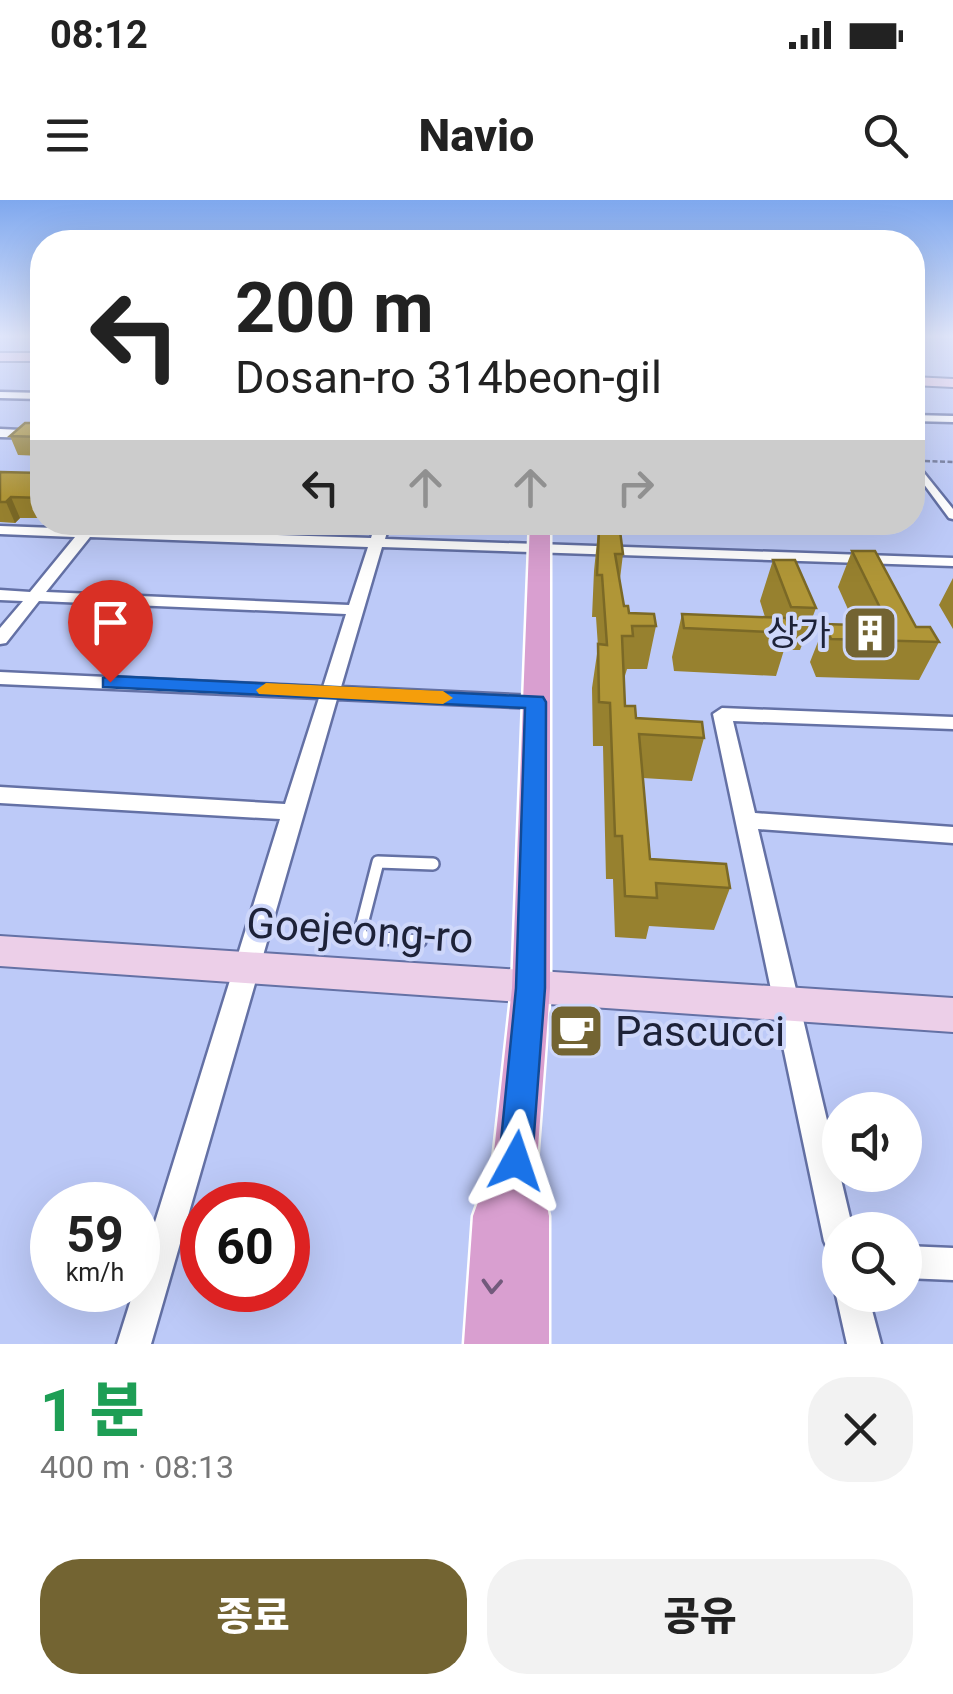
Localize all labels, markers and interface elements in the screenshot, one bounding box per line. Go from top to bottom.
text: 08:12 [50,13,148,57]
icon: menu [40,108,95,163]
icon: search [858,108,913,163]
text: Navio [419,109,534,162]
text: 200 m [235,267,434,349]
icon: left [70,270,200,400]
text: Dosan-ro 314beon-gil [235,351,662,404]
icon: left [293,460,348,515]
icon: ahead [398,460,453,515]
icon: ahead [503,460,558,515]
icon: right [608,460,663,515]
pin [68,580,153,683]
icon: arrive [83,595,138,650]
building icon: 상가 [840,603,900,663]
place label: 상가 [767,613,831,654]
street label: Goejeong-ro [245,898,475,963]
cafe icon: Pascucci [546,1001,606,1061]
place label: Pascucci [615,1007,785,1056]
map controls [822,1092,922,1312]
button: sound [822,1092,922,1192]
position arrow [464,1109,568,1213]
speed limit sign: 60 [180,1182,310,1312]
text: 59 [66,1206,124,1264]
button: search [822,1212,922,1312]
text: km/h [66,1258,124,1287]
one-way arrow [482,1278,503,1294]
text: 1 분 [40,1375,145,1446]
button: close [808,1377,913,1482]
text: 400 m · 08:13 [40,1448,234,1486]
button: 종료 [40,1559,467,1674]
button: 공유 [487,1559,913,1674]

